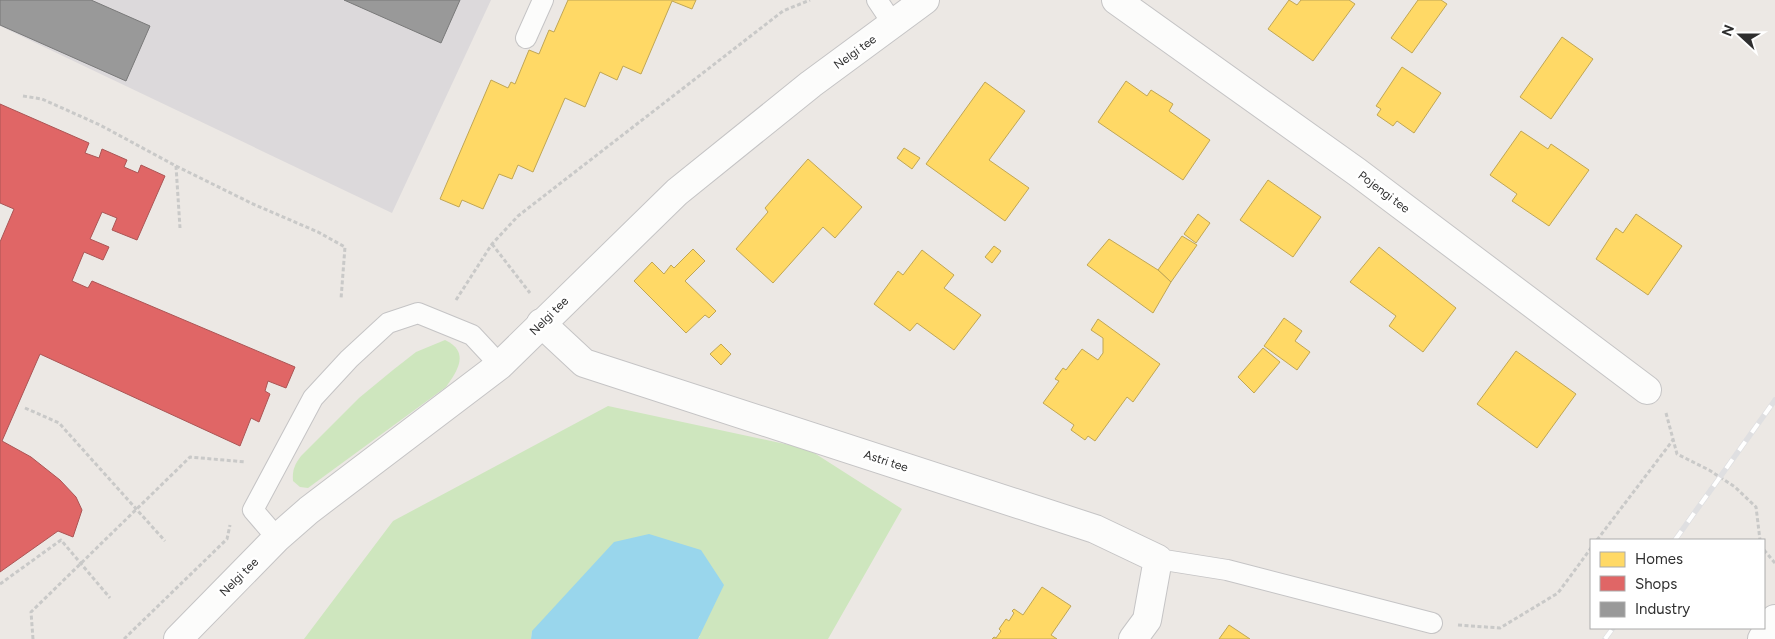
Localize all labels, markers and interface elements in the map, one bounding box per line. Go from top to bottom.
north arrow [1715,10,1765,60]
text: N [1718,22,1738,39]
street label: Nelgi tee [831,32,879,72]
street label: Pojengi tee [1356,168,1413,216]
street label: Nelgi tee [527,293,572,338]
street label: Astri tee [862,447,910,475]
legend [1590,539,1765,629]
text: Homes [1635,550,1683,568]
street label: Nelgi tee [217,554,262,599]
text: Shops [1635,575,1677,593]
text: Industry [1635,600,1690,618]

